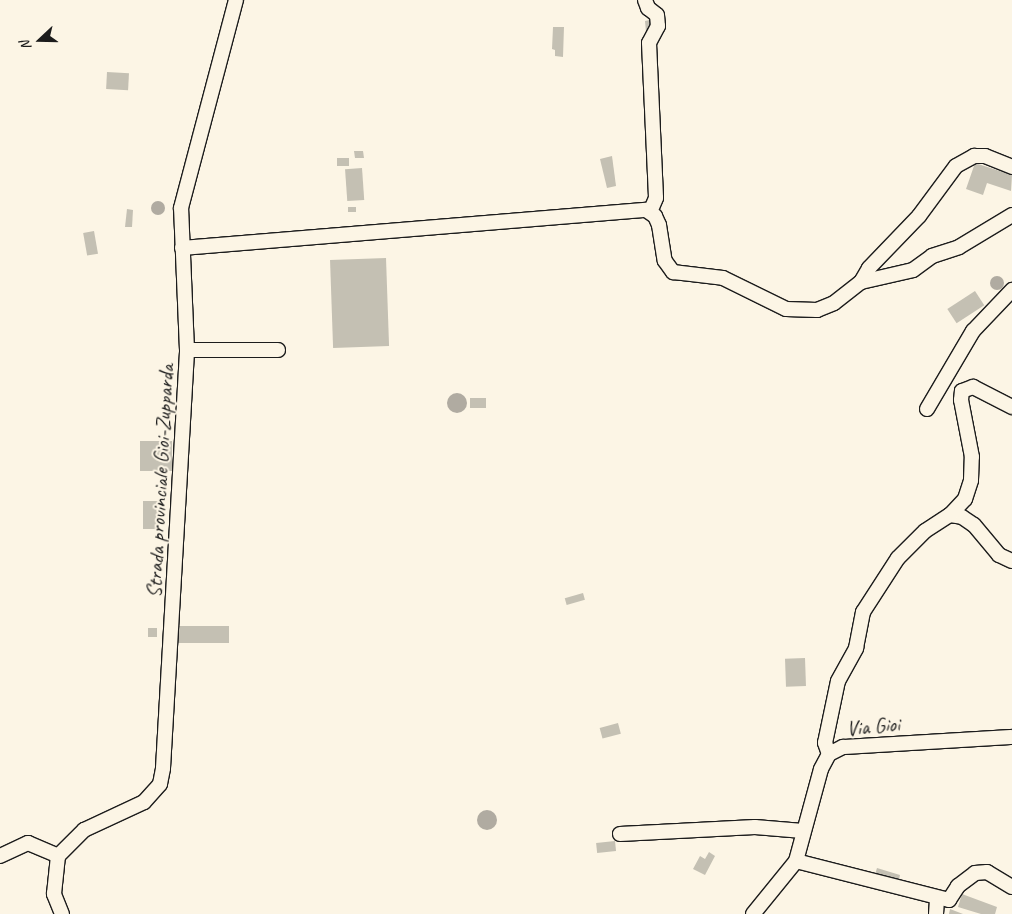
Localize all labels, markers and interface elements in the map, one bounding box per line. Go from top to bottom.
north arrow [15,15,65,65]
text: N [16,38,35,53]
street label: Strada provinciale Gioi-Zupparda [141,363,179,599]
street label: Via Gioi [845,711,901,741]

